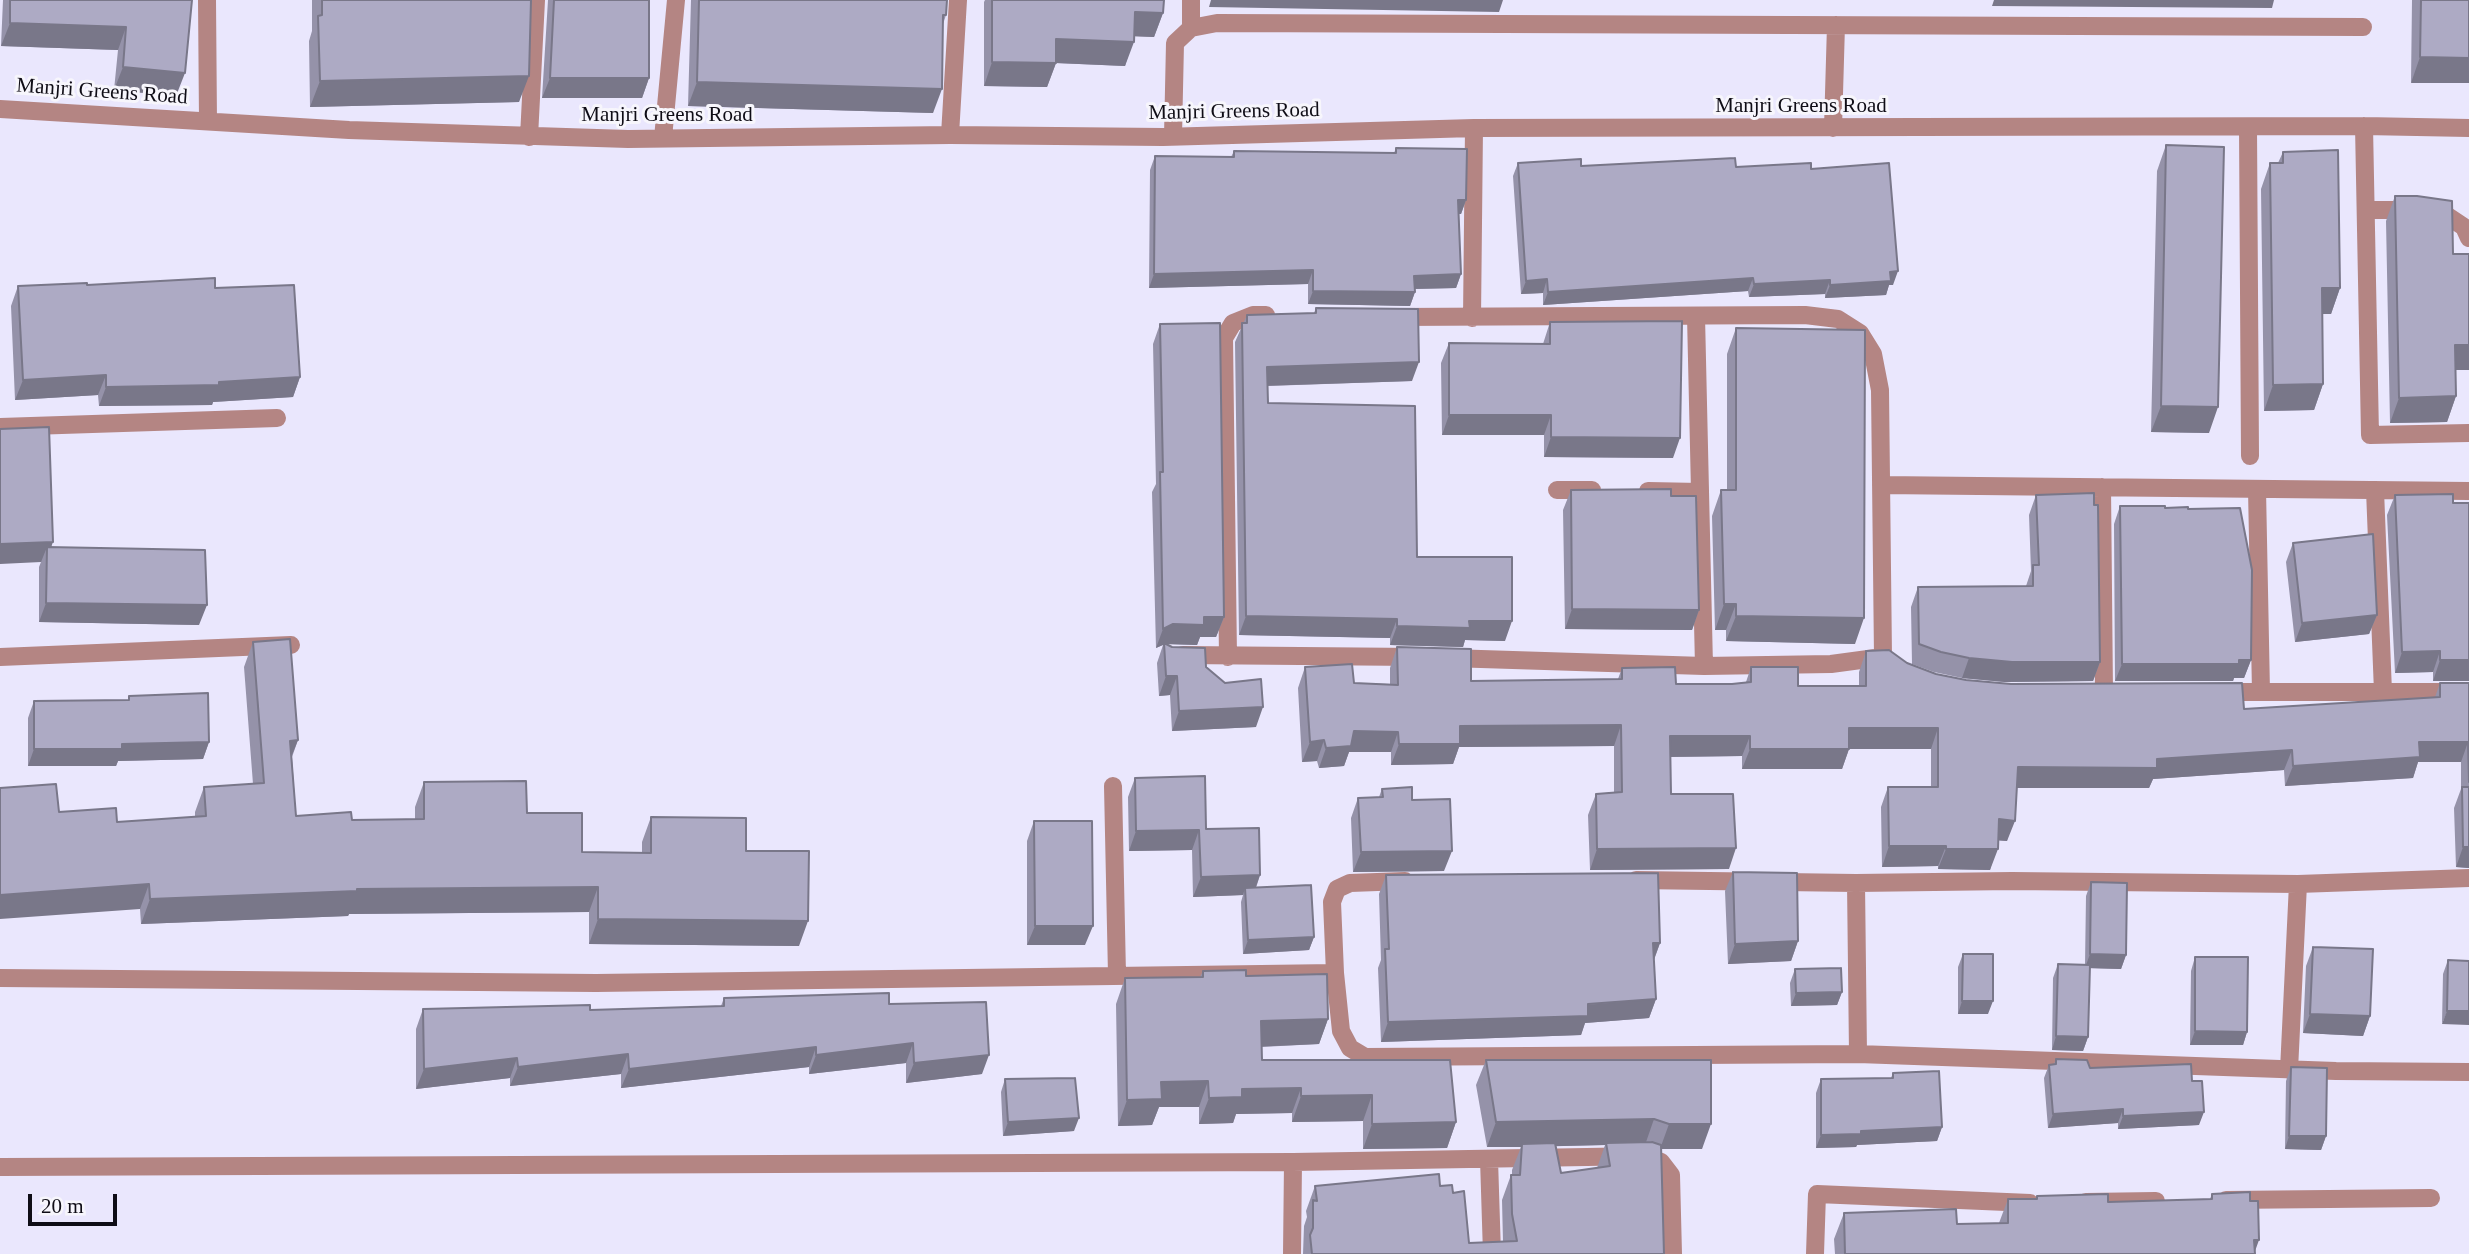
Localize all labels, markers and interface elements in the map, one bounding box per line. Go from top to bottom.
street label: Manjri Greens Road [16,73,188,111]
street label: Manjri Greens Road [1715,93,1887,119]
street label: Manjri Greens Road [1148,98,1320,126]
street label: Manjri Greens Road [581,102,753,128]
scale bar [32,1180,121,1224]
text: 20 m [41,1194,84,1218]

